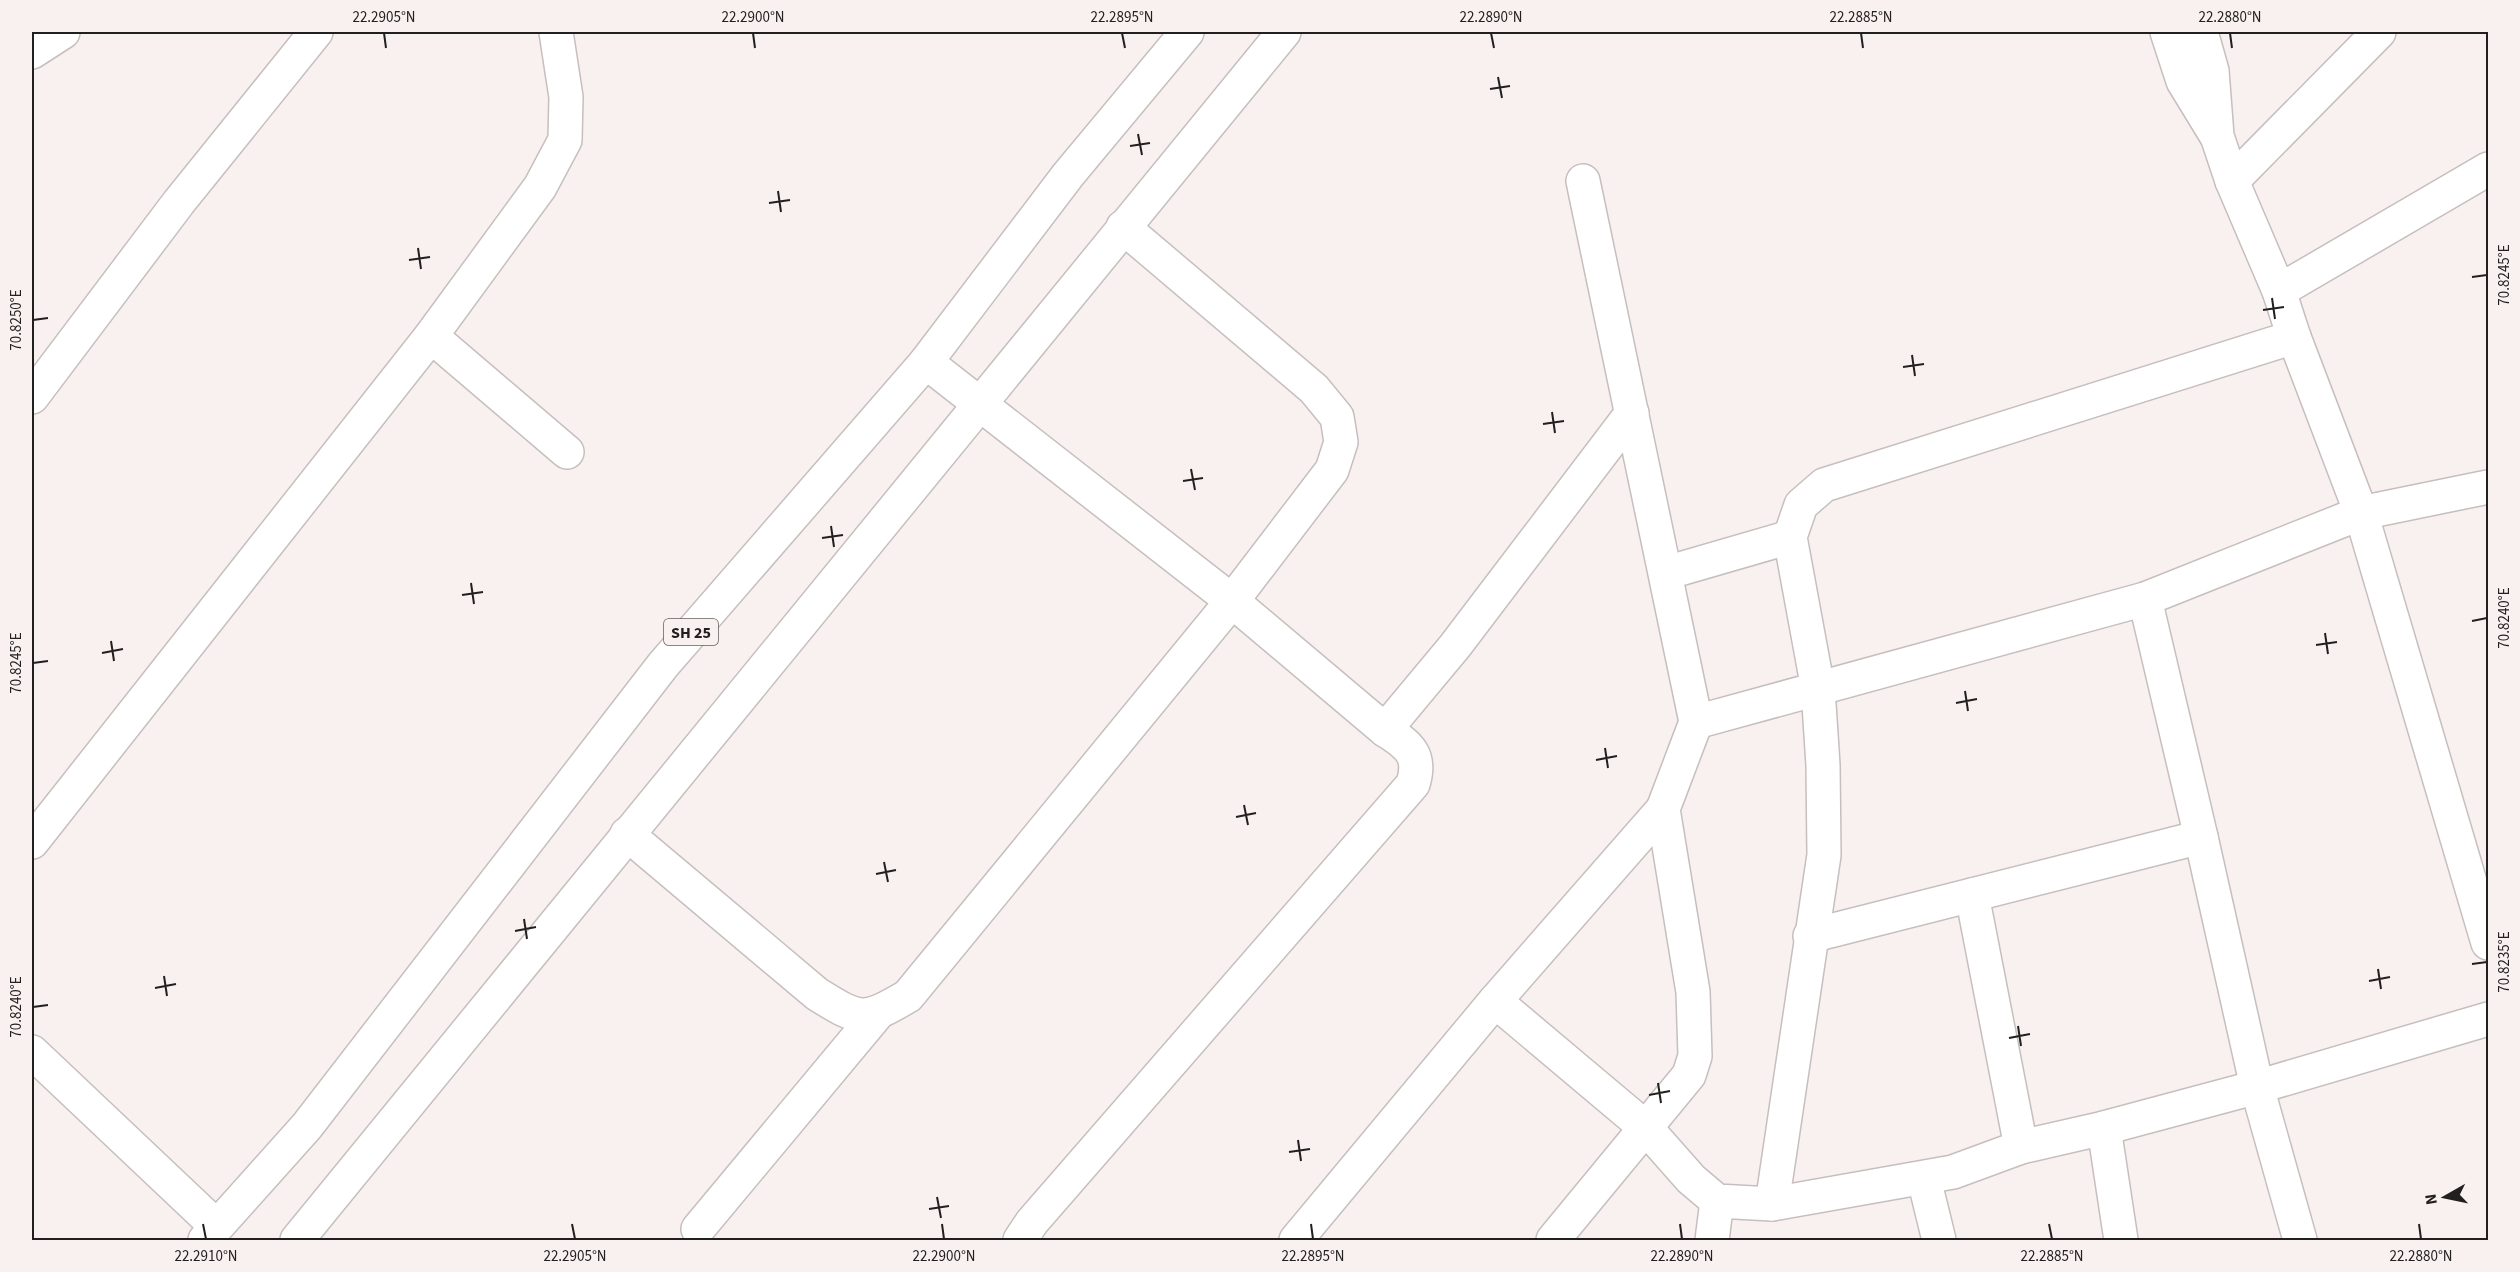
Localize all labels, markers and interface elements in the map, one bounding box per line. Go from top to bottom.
text: 22.2905°N [352,7,416,28]
text: 22.2900°N [721,7,785,28]
text: 22.2895°N [1090,7,1154,28]
text: 22.2890°N [1459,7,1523,28]
text: 22.2885°N [1829,7,1893,28]
text: 22.2880°N [2198,7,2262,28]
text: 70.8245°E [2494,244,2515,306]
text: 70.8250°E [6,289,27,351]
text: 70.8240°E [2494,587,2515,649]
road number: SH 25 [664,619,718,645]
text: 70.8245°E [6,632,27,694]
text: 70.8235°E [2494,931,2515,993]
text: 70.8240°E [6,976,27,1038]
north arrow [2415,1167,2475,1227]
text: N [2419,1192,2443,1206]
text: 22.2910°N [174,1246,238,1267]
text: 22.2905°N [543,1246,607,1267]
text: 22.2900°N [912,1246,976,1267]
text: 22.2895°N [1281,1246,1345,1267]
text: 22.2890°N [1650,1246,1714,1267]
text: 22.2885°N [2020,1246,2084,1267]
text: 22.2880°N [2389,1246,2453,1267]

